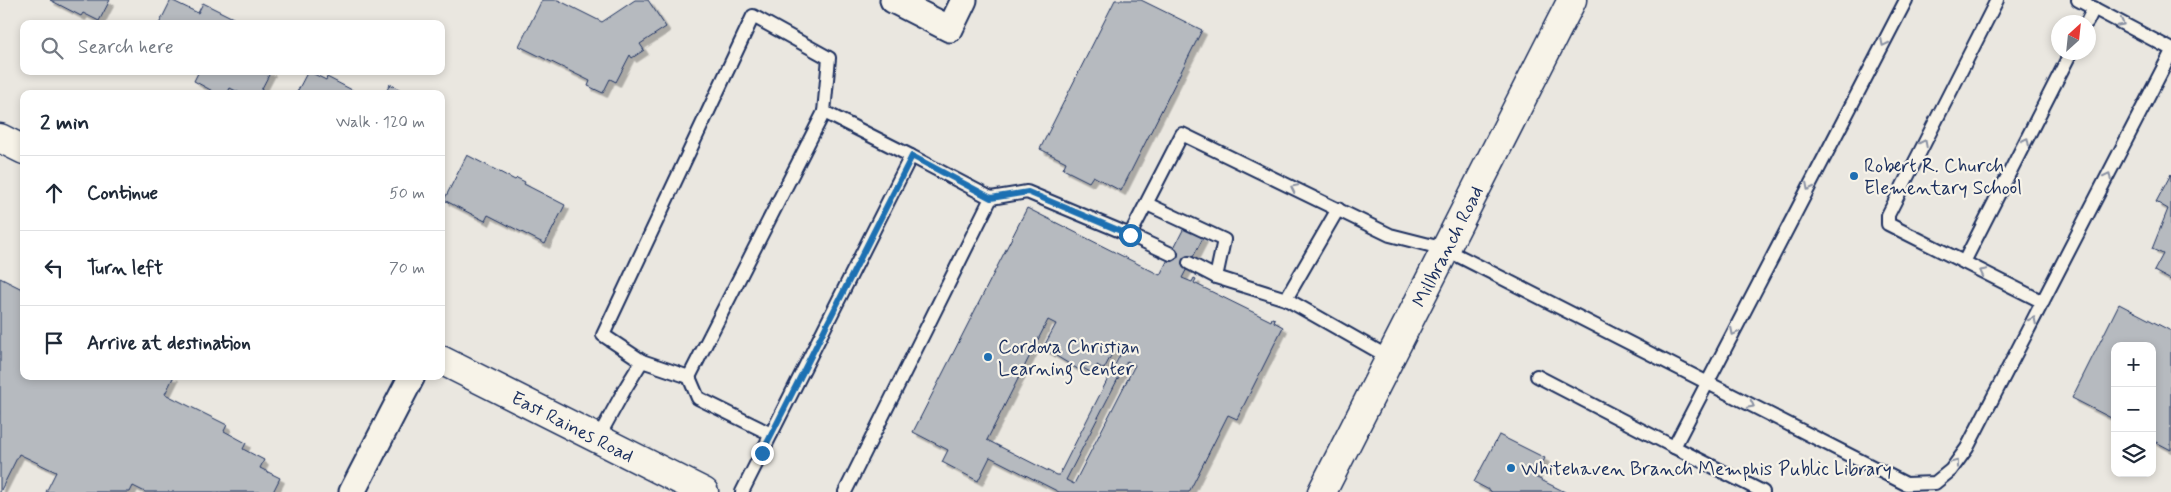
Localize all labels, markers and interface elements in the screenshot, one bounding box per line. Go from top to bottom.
north arrow [2051,15,2096,60]
one-way arrow [2116,17,2125,27]
search box [20,20,445,75]
icon: search [38,34,66,62]
text: Search here [78,35,174,60]
one-way arrow [1880,38,1890,47]
text: 2 min [40,109,89,137]
text: Walk · 120 m [336,112,425,133]
one-way arrow [2020,137,2030,146]
one-way arrow [1918,139,1928,148]
place label: Robert R. Church Elementary School [1864,154,2022,201]
marker: Robert R. Church Elementary School [1848,170,1860,182]
one-way arrow [2102,172,2112,181]
icon: ahead [40,179,68,207]
text: Continue [87,181,158,206]
street label: Millbranch Road [1407,182,1490,312]
one-way arrow [1805,182,1815,191]
text: 50 m [389,183,425,204]
one-way arrow [1290,184,1299,194]
route start [1119,224,1142,247]
icon: left [40,254,68,282]
text: Turn left [87,256,163,281]
text: 70 m [389,258,425,279]
one-way arrow [1980,268,1989,278]
one-way arrow [2027,317,2037,326]
one-way arrow [1730,326,1740,335]
icon: arrive [40,329,68,357]
text: Arrive at destination [87,331,251,356]
place label: Cordova Christian Learning Center [998,335,1140,385]
map controls [2111,342,2156,477]
button: + [2111,342,2156,387]
marker: Cordova Christian Learning Center [982,351,994,363]
street label: East Raines Road [507,386,638,469]
button: − [2111,387,2156,432]
one-way arrow [1745,399,1754,409]
button: layers [2111,432,2156,477]
route end [751,442,774,465]
place label: Whitehaven Branch Memphis Public Library [1521,457,1892,482]
one-way arrow [1950,459,1959,469]
marker: Whitehaven Branch Memphis Public Library [1505,462,1517,474]

